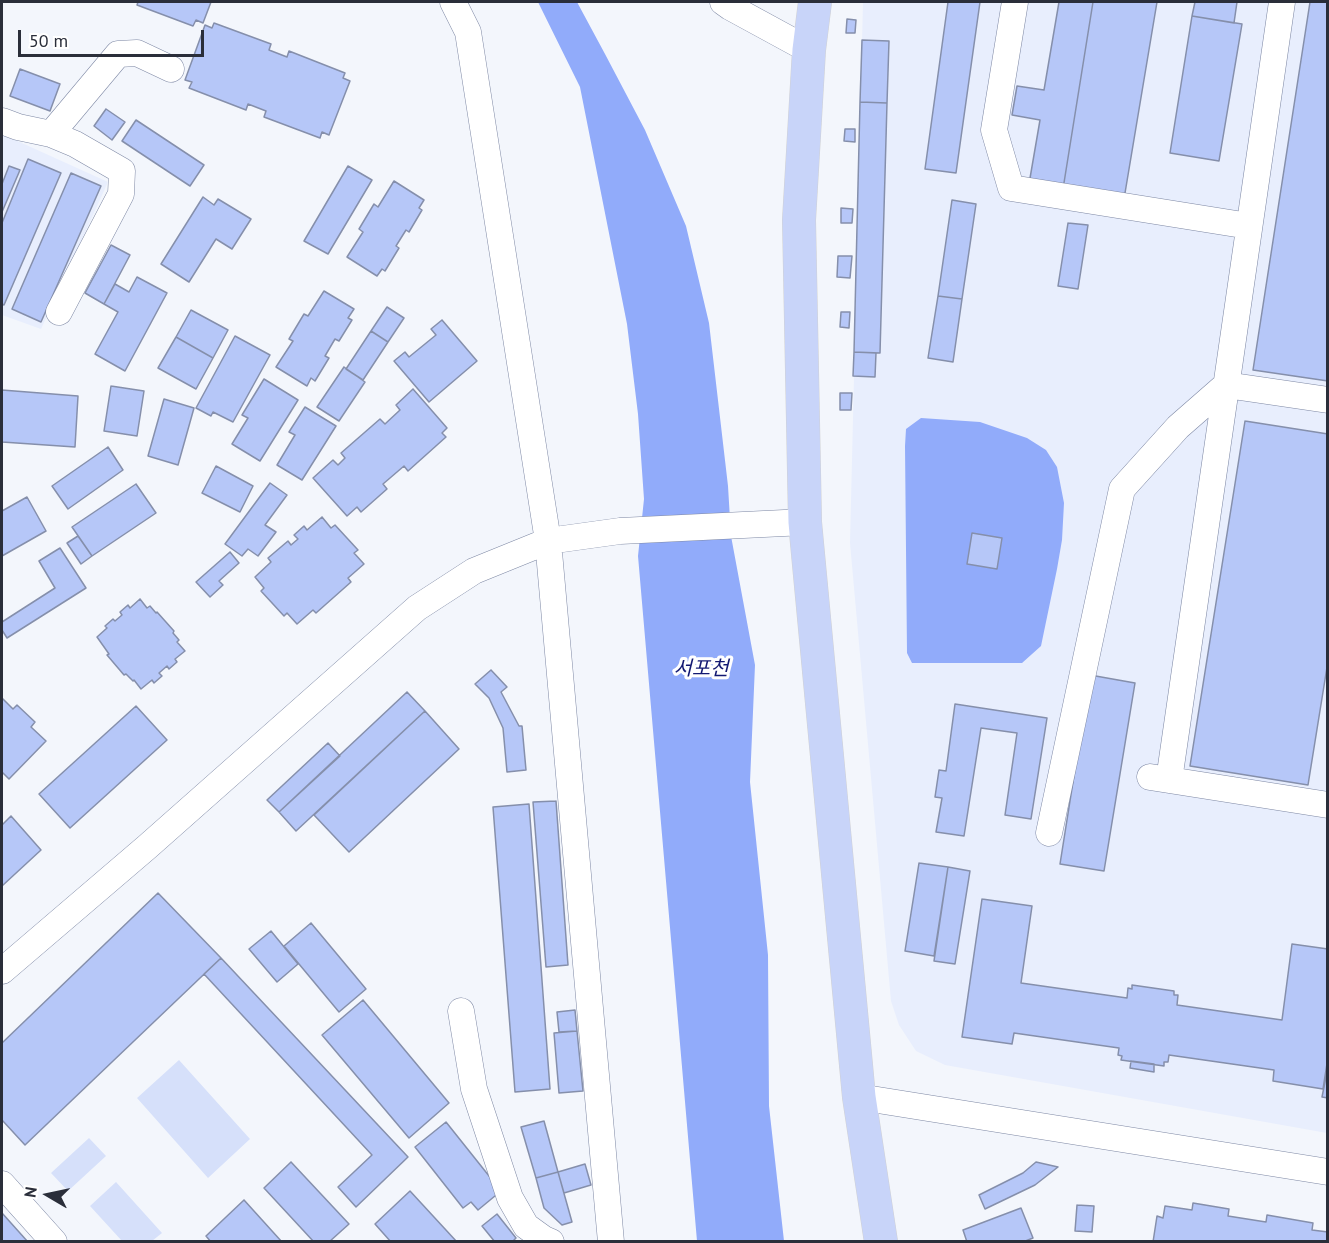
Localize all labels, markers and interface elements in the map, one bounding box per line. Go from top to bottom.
scale bar [21,18,207,56]
text: 50 m [29,29,68,52]
water label: 서포천 [673,657,729,681]
north arrow [18,1165,78,1225]
text: N [20,1185,41,1199]

